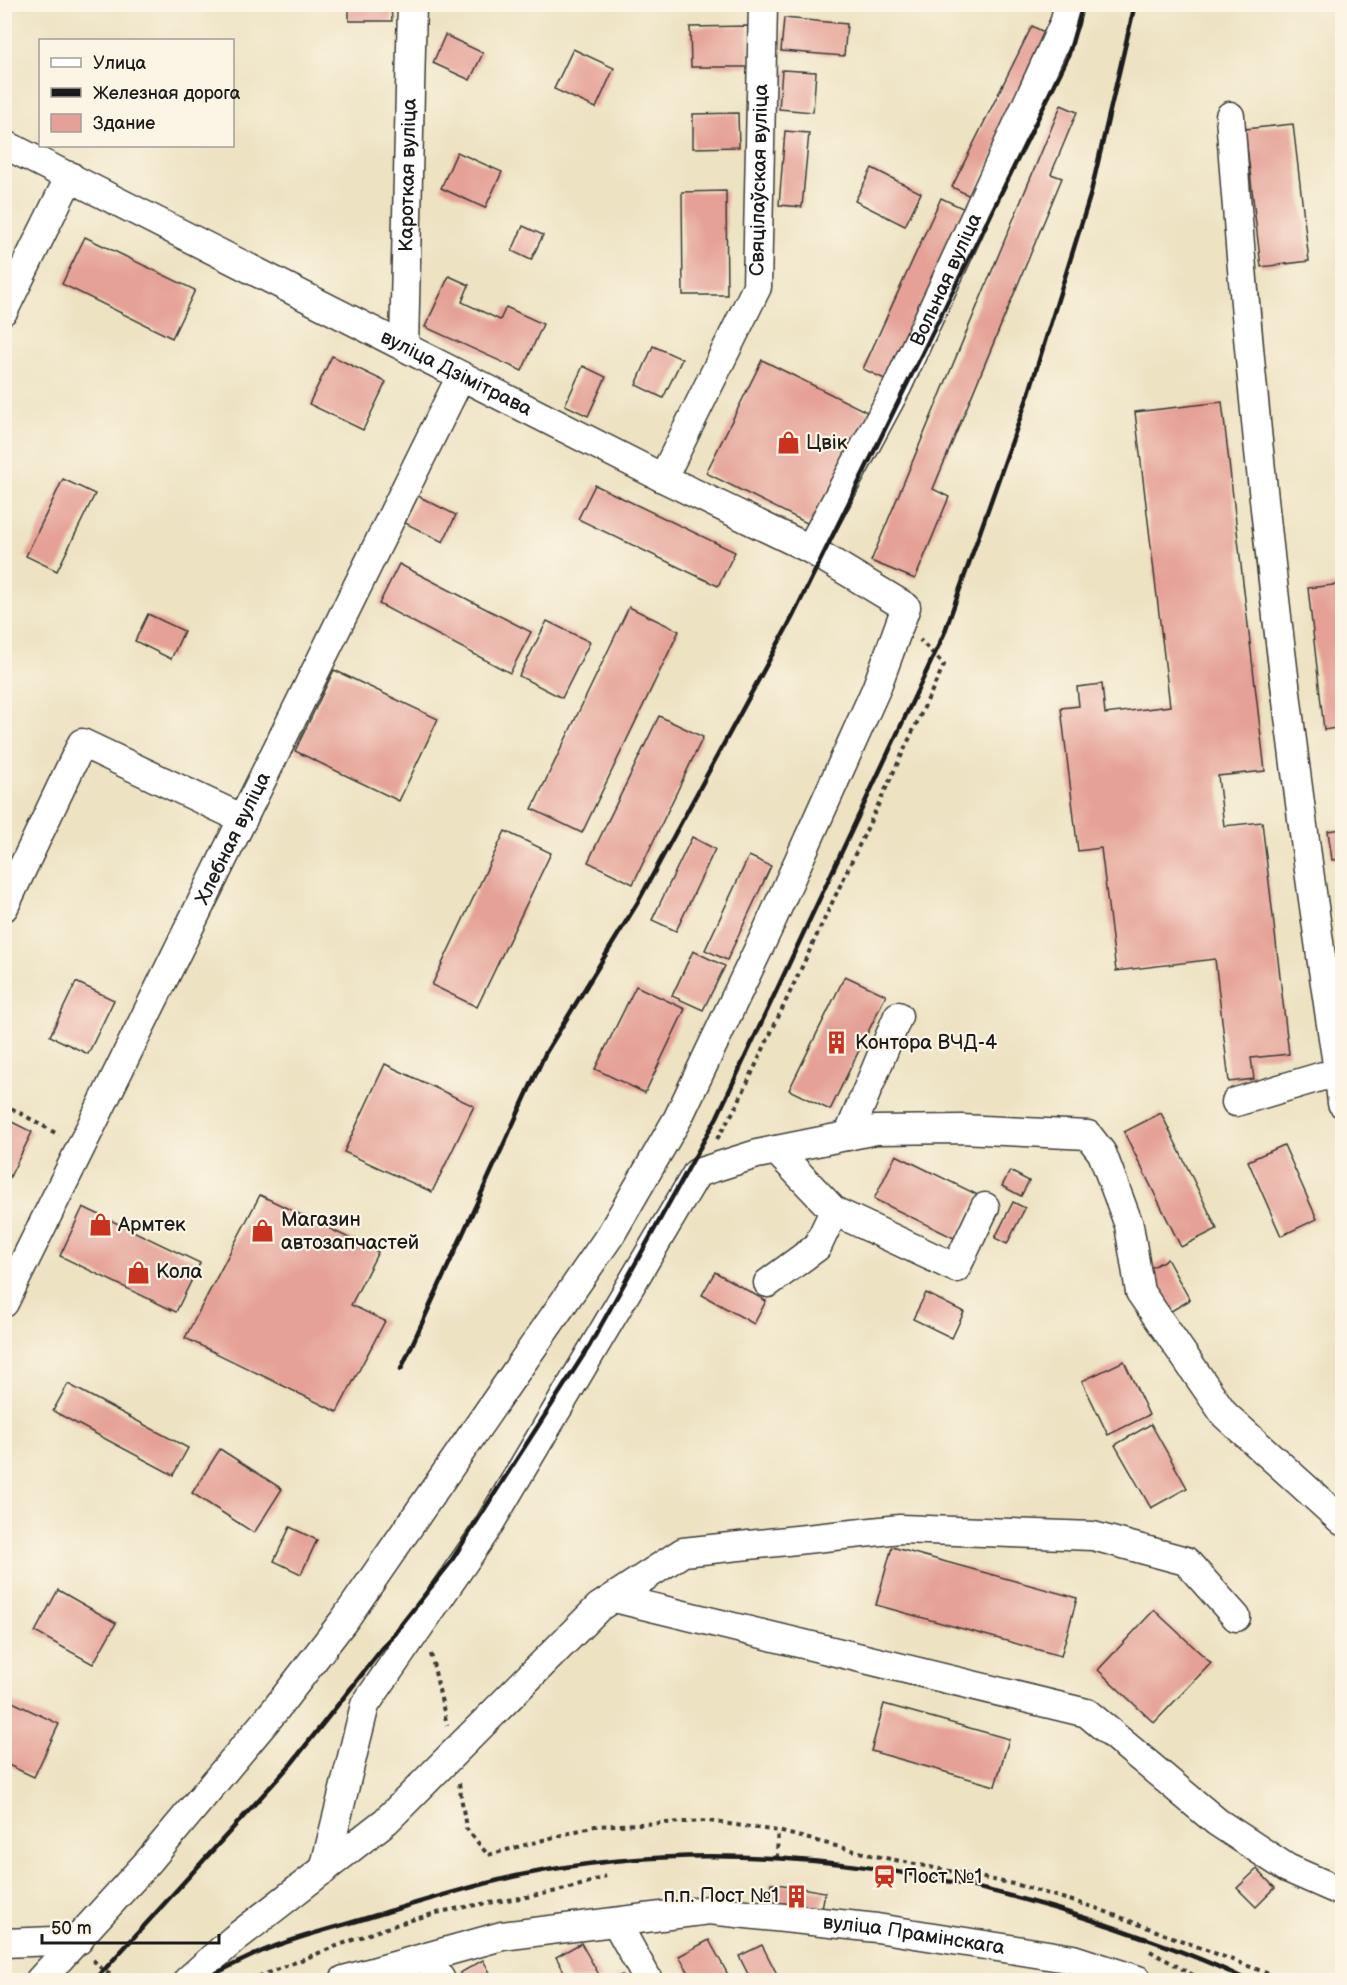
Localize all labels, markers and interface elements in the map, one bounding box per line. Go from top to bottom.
legend [39,39,234,147]
text: Улица [93,53,147,74]
text: Железная дорога [93,83,241,104]
street label: Свяцілаўская вуліца [745,83,773,276]
street label: Кароткая вуліца [394,98,422,252]
text: Здание [93,113,155,134]
street label: Вольная вуліца [905,209,987,350]
street label: вуліца Дзімітрава [377,325,536,422]
shop icon: Цвік [775,430,801,456]
place label: Цвік [806,431,848,455]
street label: Хлебная вуліца [190,768,276,909]
building icon: Контора ВЧД-4 [824,1030,850,1056]
place label: Контора ВЧД-4 [855,1031,997,1055]
place label: Магазин автозапчастей [281,1208,419,1255]
shop icon: Армтек [87,1212,113,1238]
place label: Армтек [117,1213,186,1237]
shop icon: Магазин автозапчастей [250,1218,276,1244]
shop icon: Кола [125,1259,151,1285]
place label: Кола [156,1260,202,1284]
station icon: Пост №1 [872,1864,898,1890]
place label: Пост №1 [903,1865,982,1889]
building icon: п.п. Пост №1 [784,1883,810,1909]
place label: п.п. Пост №1 [664,1884,779,1908]
scale bar [42,1907,219,1945]
street label: вуліца Прамінскага [822,1910,1007,1960]
text: 50 m [51,1918,92,1939]

